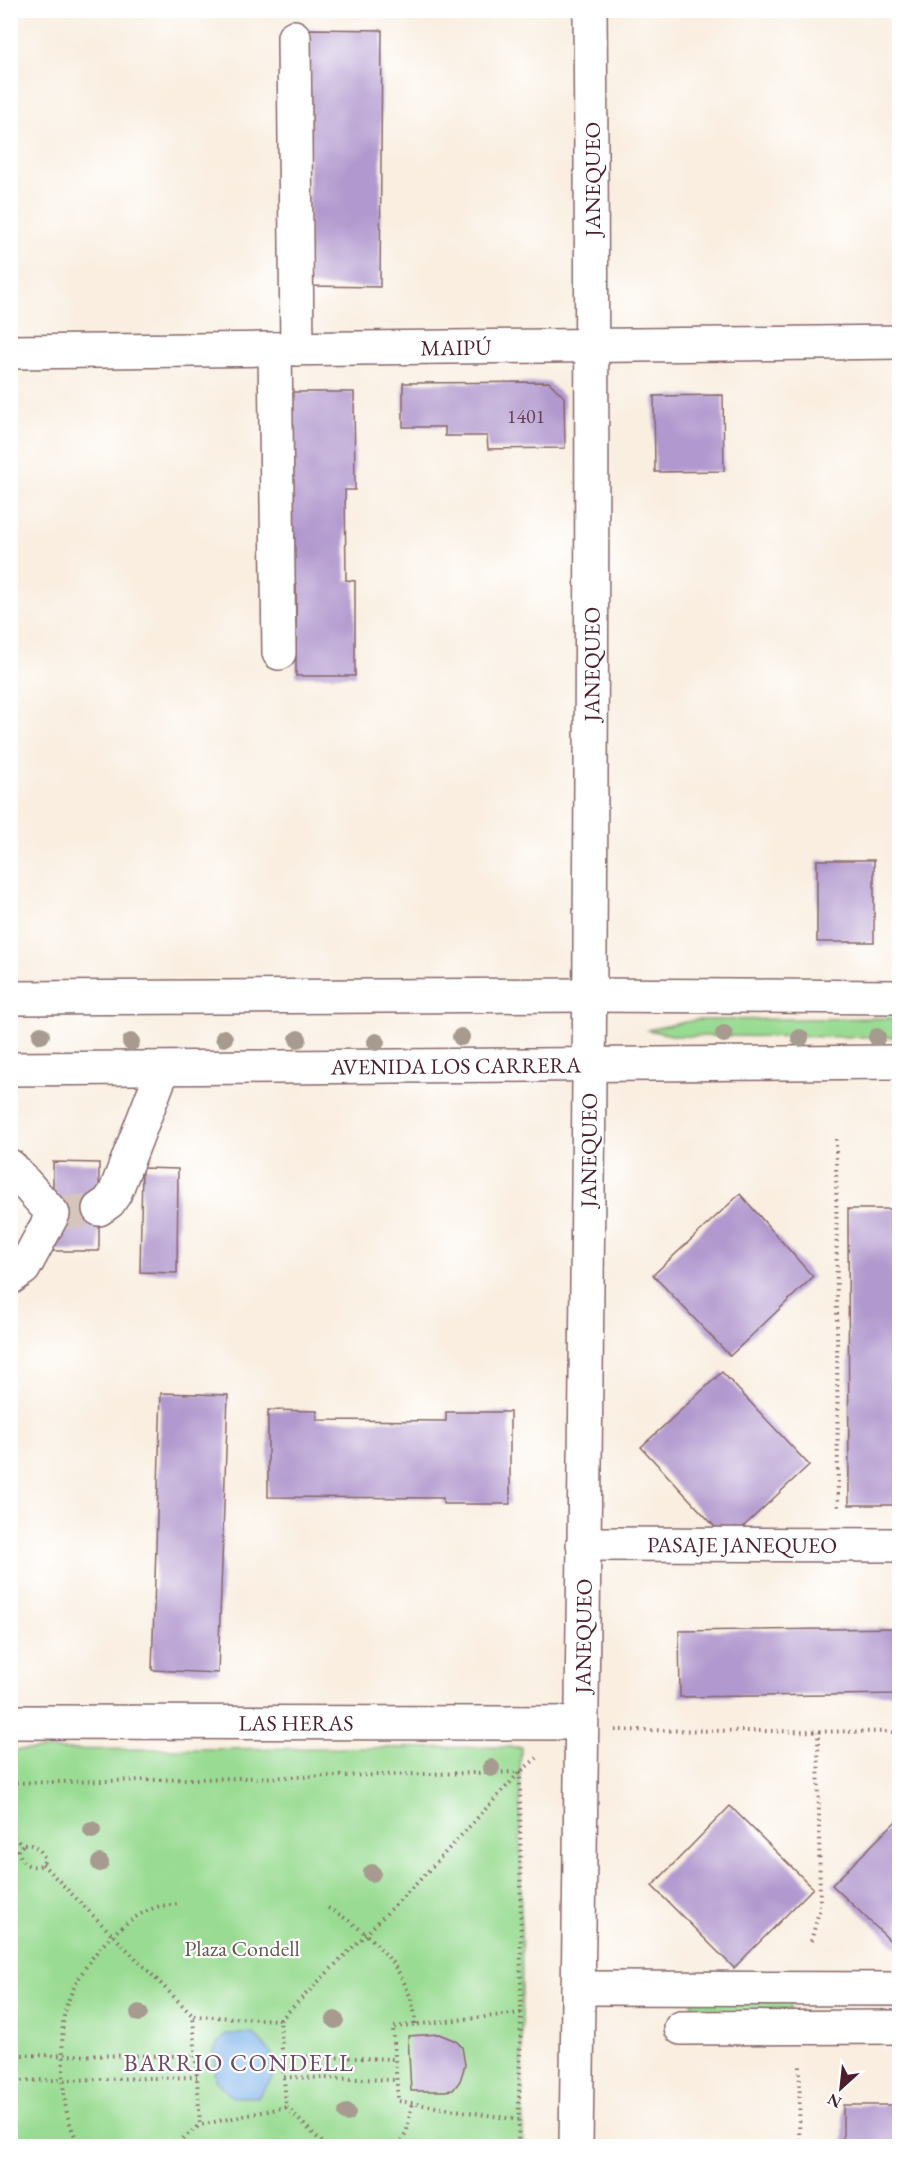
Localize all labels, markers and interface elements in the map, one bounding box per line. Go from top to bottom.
street label: JANEQUEO [578,122,607,238]
street label: MAIPÚ [420,333,492,362]
house number: 1401 [507,403,545,429]
street label: JANEQUEO [577,607,607,724]
street label: AVENIDA LOS CARRERA [330,1051,582,1081]
street label: JANEQUEO [574,1093,604,1210]
street label: PASAJE JANEQUEO [647,1530,837,1560]
street label: JANEQUEO [568,1578,599,1696]
street label: LAS HERAS [238,1708,354,1738]
park label: Plaza Condell [184,1934,300,1963]
district label: BARRIO CONDELL [123,2047,355,2078]
north arrow [811,2058,871,2118]
text: N [824,2089,845,2113]

